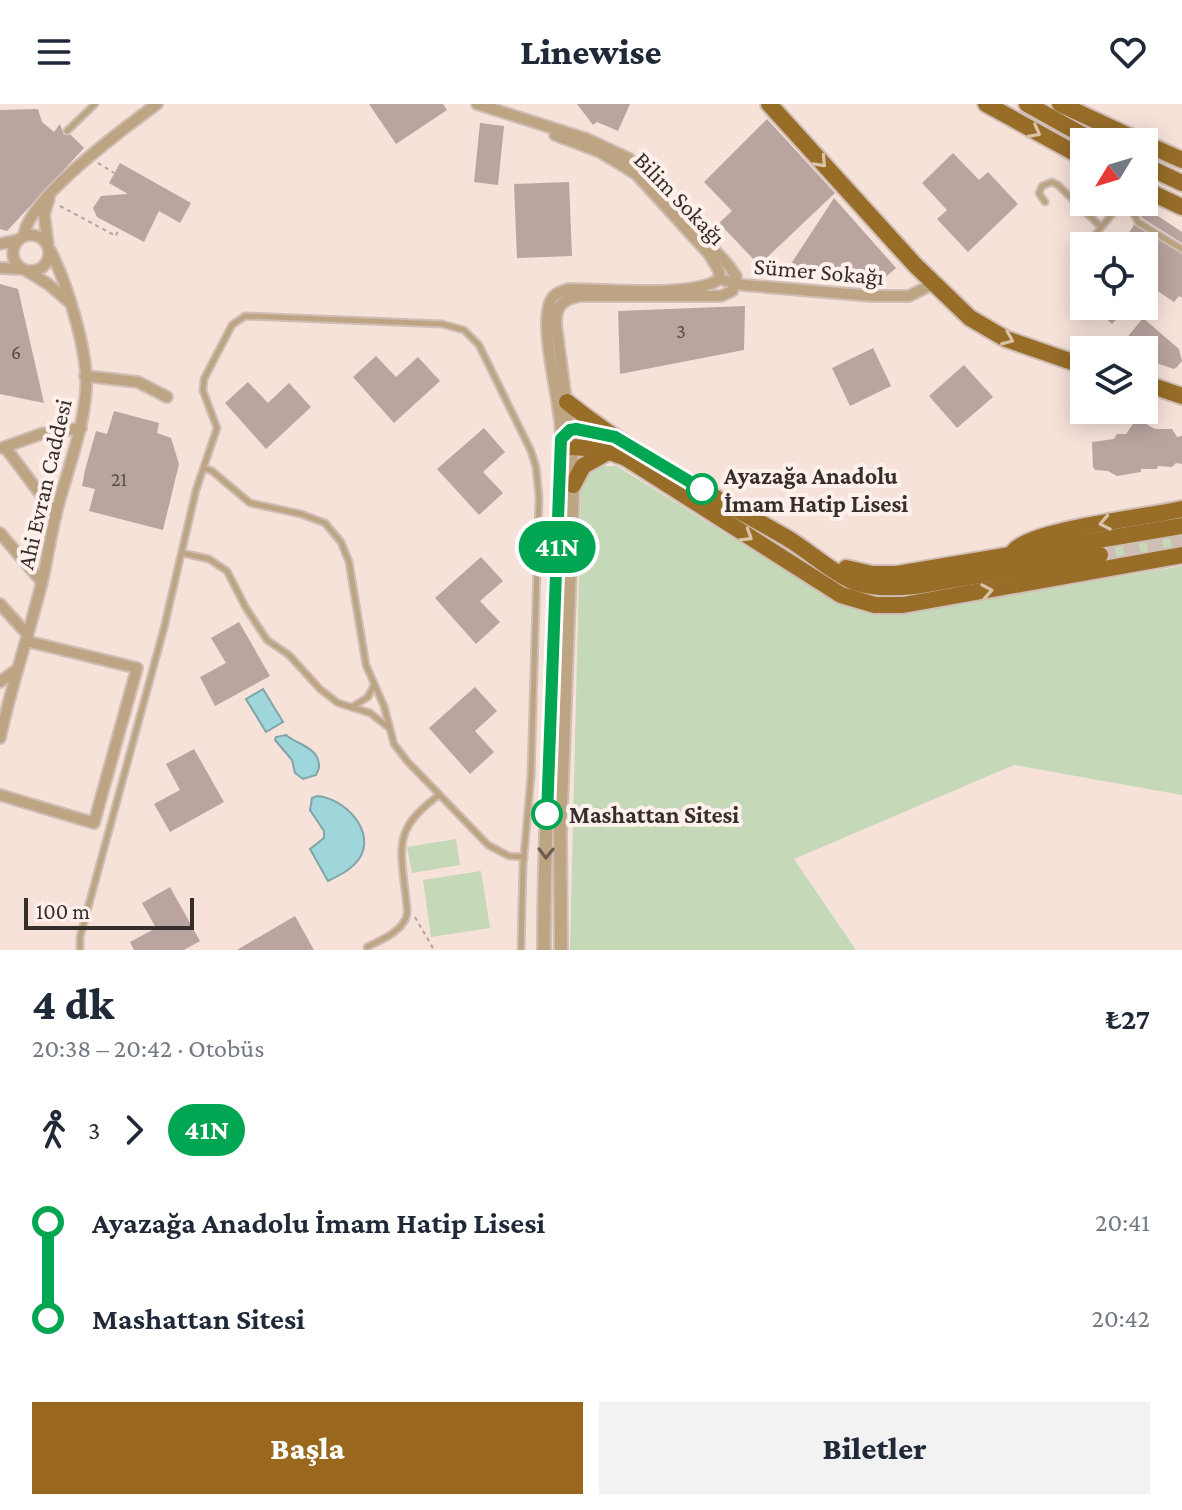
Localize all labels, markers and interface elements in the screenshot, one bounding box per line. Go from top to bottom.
icon: menu [32,30,76,74]
icon: heart [1106,30,1150,74]
text: Linewise [520,32,662,72]
one-way arrow [1026,122,1040,138]
north arrow [1070,128,1158,216]
map controls [1070,128,1158,424]
street label: Bilim Sokağı [629,146,731,250]
one-way arrow [812,153,827,167]
button: locate [1070,232,1158,320]
street label: Sümer Sokağı [753,252,885,290]
house number: 3 [676,320,686,342]
one-way arrow [1000,330,1015,346]
button: layers [1070,336,1158,424]
house number: 6 [11,341,21,363]
street label: Ahi Evran Caddesi [11,396,77,572]
place label: Ayazağa Anadolu İmam Hatip Lisesi [723,462,908,517]
house number: 21 [111,468,127,490]
marker: Ayazağa Anadolu İmam Hatip Lisesi [687,474,717,504]
one-way arrow [1099,514,1113,531]
line badge: 41N [511,521,603,573]
one-way arrow [738,527,753,542]
text: 41N [535,531,579,562]
one-way arrow [980,583,994,600]
marker: Mashattan Sitesi [532,799,562,829]
place label: Mashattan Sitesi [569,801,739,828]
one-way arrow [537,847,554,860]
scale bar [24,894,194,930]
text: 100 m [36,899,90,924]
text: 4 dk [32,980,114,1028]
text: ₺27 [1106,1002,1150,1035]
text: 20:38 – 20:42 · Otobüs [32,1034,264,1063]
icon: walk [32,1108,76,1152]
icon: forward [112,1108,156,1152]
text: 41N [184,1114,229,1145]
text: 3 [88,1116,100,1145]
text: Ayazağa Anadolu İmam Hatip Lisesi [92,1206,545,1239]
text: 20:41 [1095,1208,1150,1237]
text: Mashattan Sitesi [92,1302,305,1335]
text: 20:42 [1092,1304,1150,1333]
button: Başla [32,1402,583,1494]
button: Biletler [599,1402,1150,1494]

